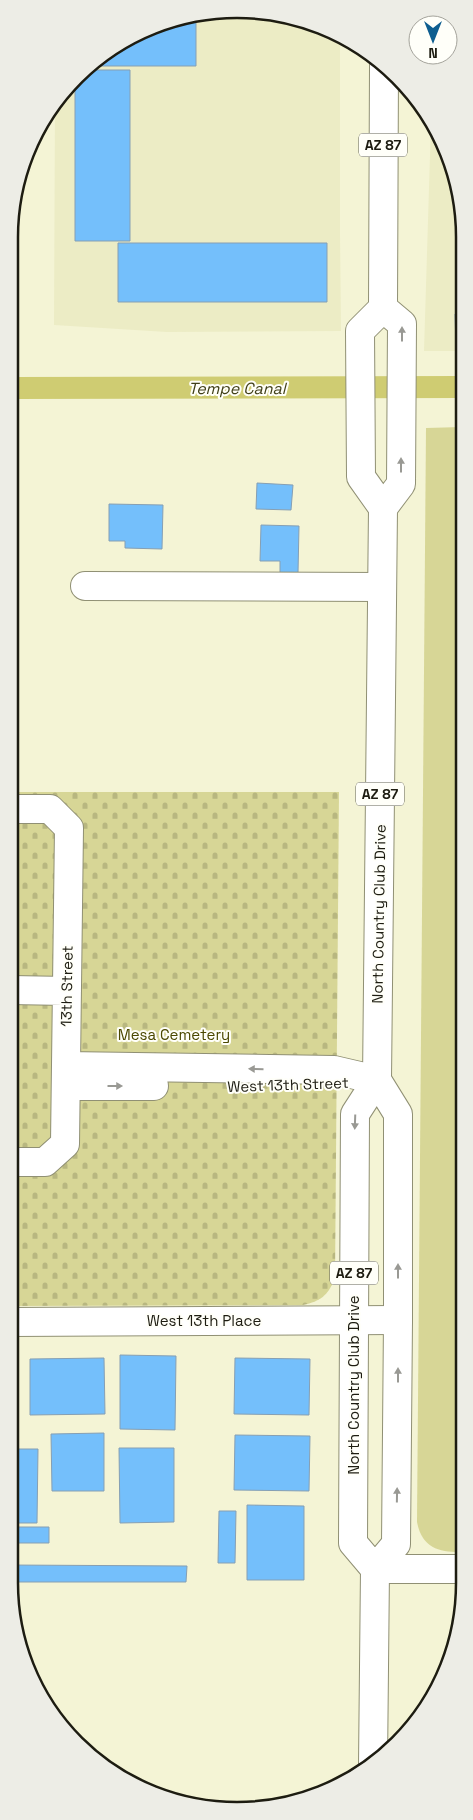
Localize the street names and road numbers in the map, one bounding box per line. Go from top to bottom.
road number: AZ 87 [359,134,407,156]
road number: AZ 87 [356,782,404,806]
street label: North Country Club Drive [367,824,390,1004]
street label: 13th Street [56,945,77,1027]
street label: West 13th Street [227,1073,349,1096]
road number: AZ 87 [330,1262,378,1284]
street label: North Country Club Drive [344,1295,363,1475]
street label: West 13th Place [147,1311,261,1330]

